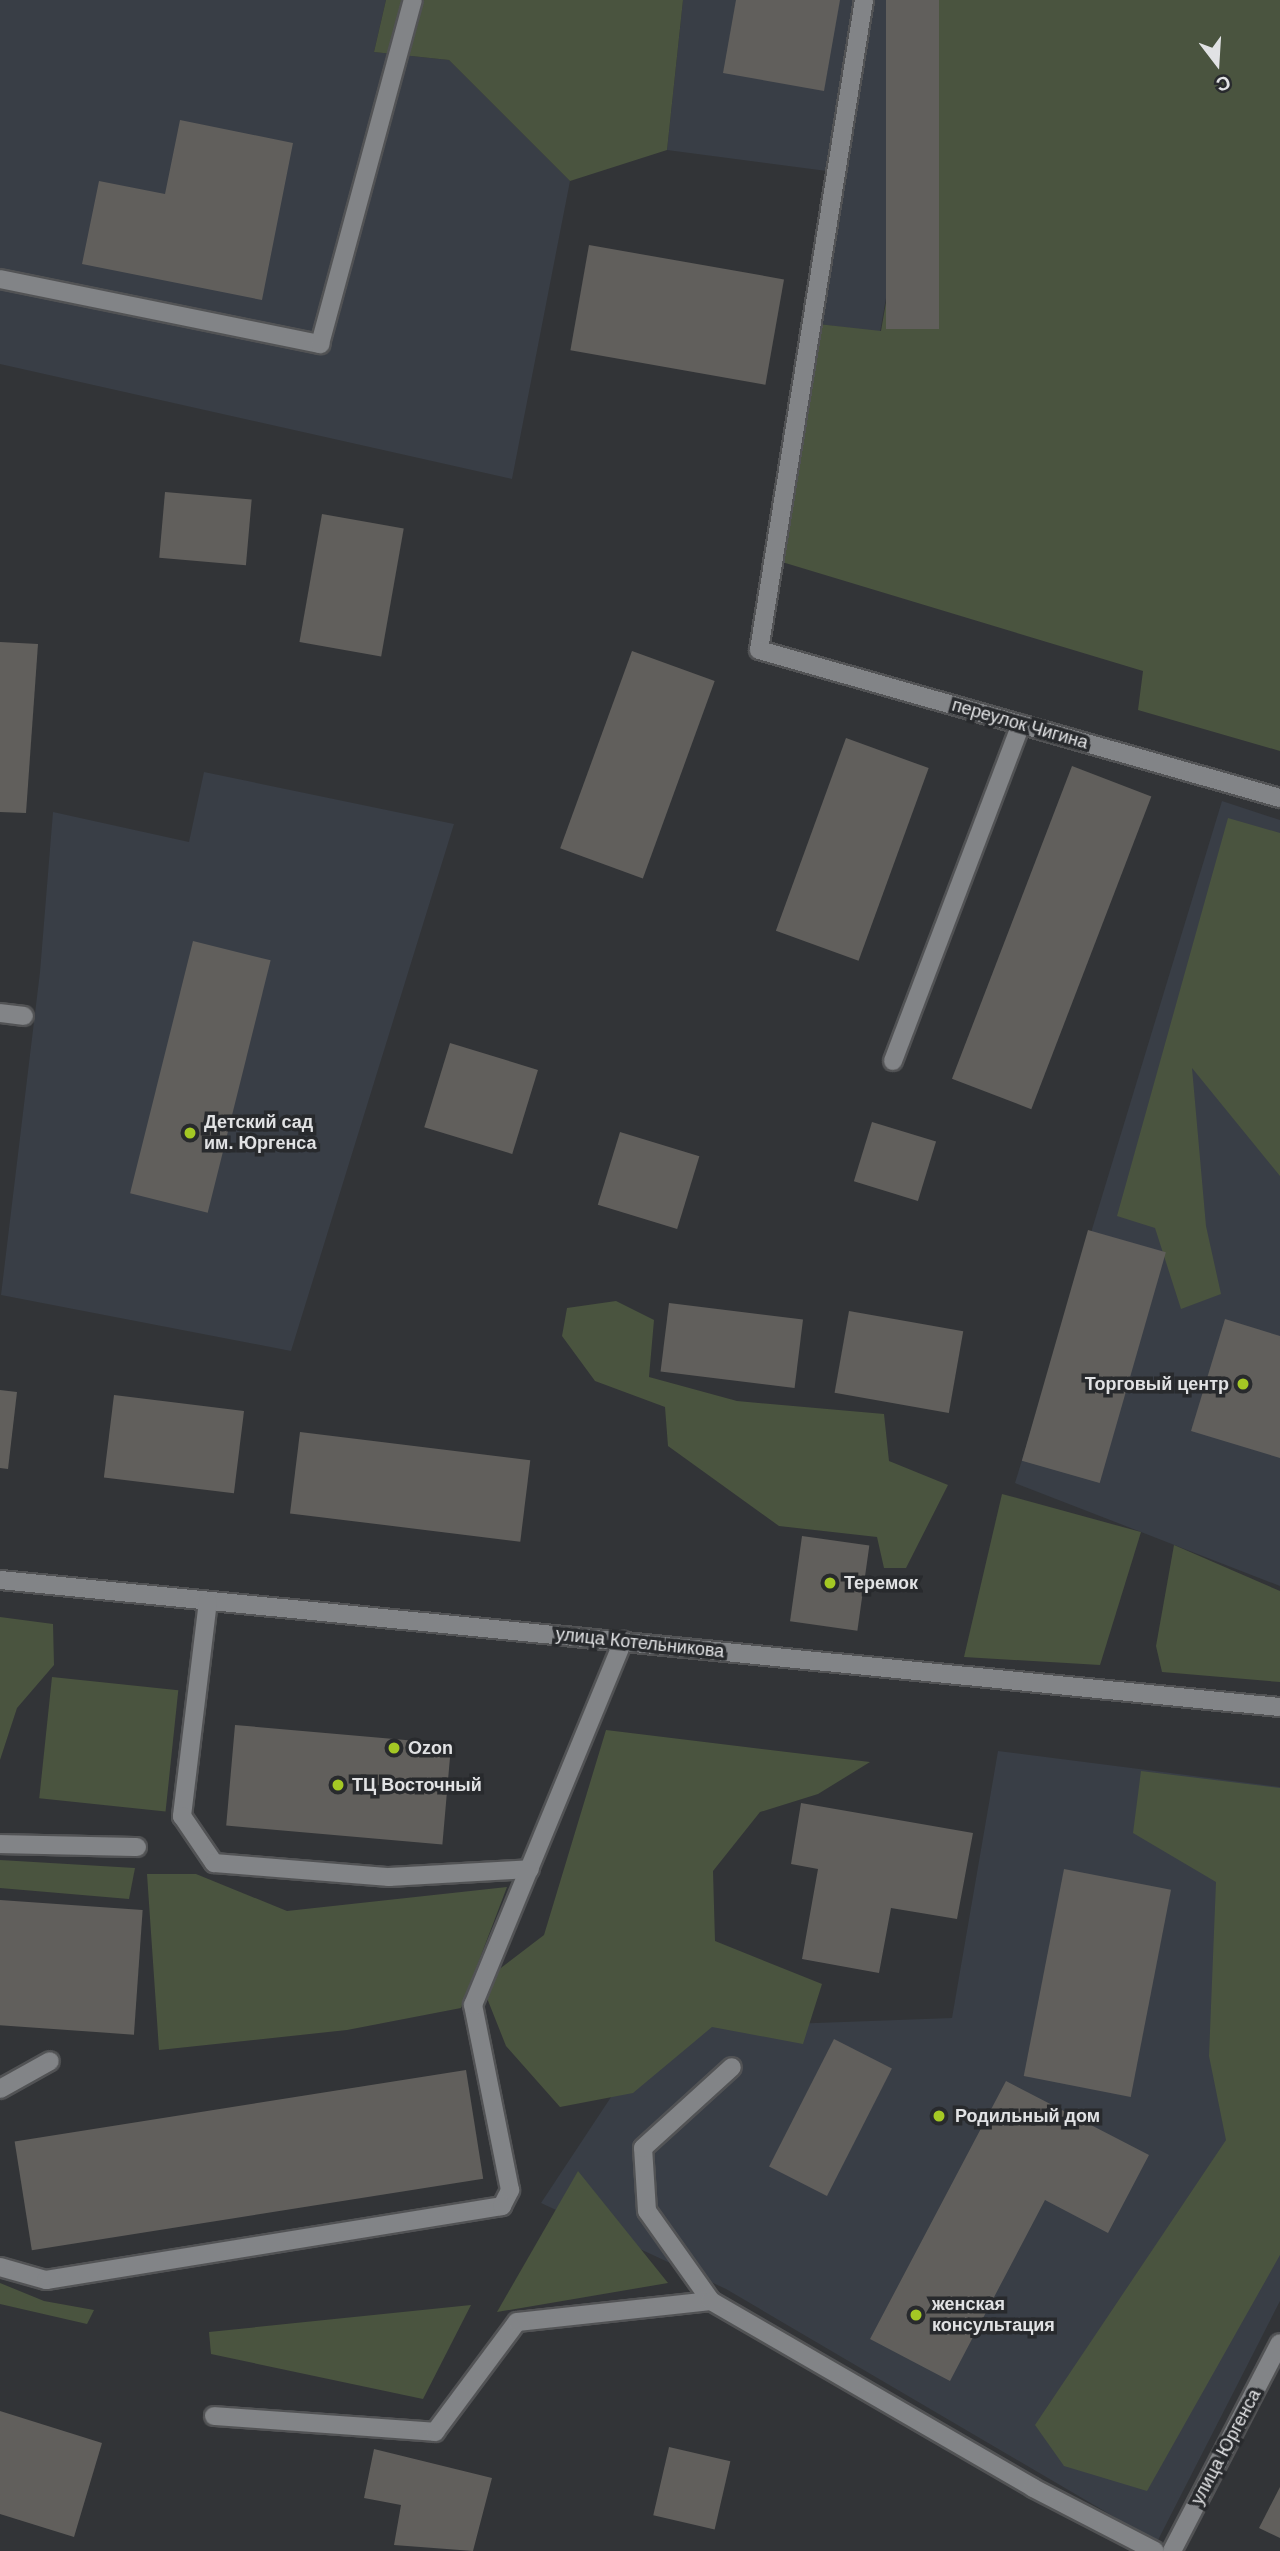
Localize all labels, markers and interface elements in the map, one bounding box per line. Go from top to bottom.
north arrow [1182,28,1252,98]
text: С [1214,72,1233,96]
street label: переулок Чигина [950,694,1090,754]
place label: Детский сад им. Юргенса [204,1112,317,1154]
marker: Детский сад им. Юргенса [182,1125,198,1141]
place label: Торговый центр [1085,1373,1229,1395]
marker: Торговый центр [1235,1376,1251,1392]
place label: Теремок [844,1572,918,1594]
marker: Теремок [822,1575,838,1591]
street label: улица Котельникова [555,1623,725,1663]
place label: Ozon [408,1737,453,1759]
marker: Ozon [386,1740,402,1756]
place label: ТЦ Восточный [352,1774,482,1796]
marker: ТЦ Восточный [330,1777,346,1793]
place label: Родильный дом [955,2105,1100,2127]
marker: Родильный дом [929,2106,949,2126]
place label: женская консультация [932,2294,1055,2336]
marker: женская консультация [906,2305,926,2325]
street label: улица Юргенса [1186,2386,1266,2508]

